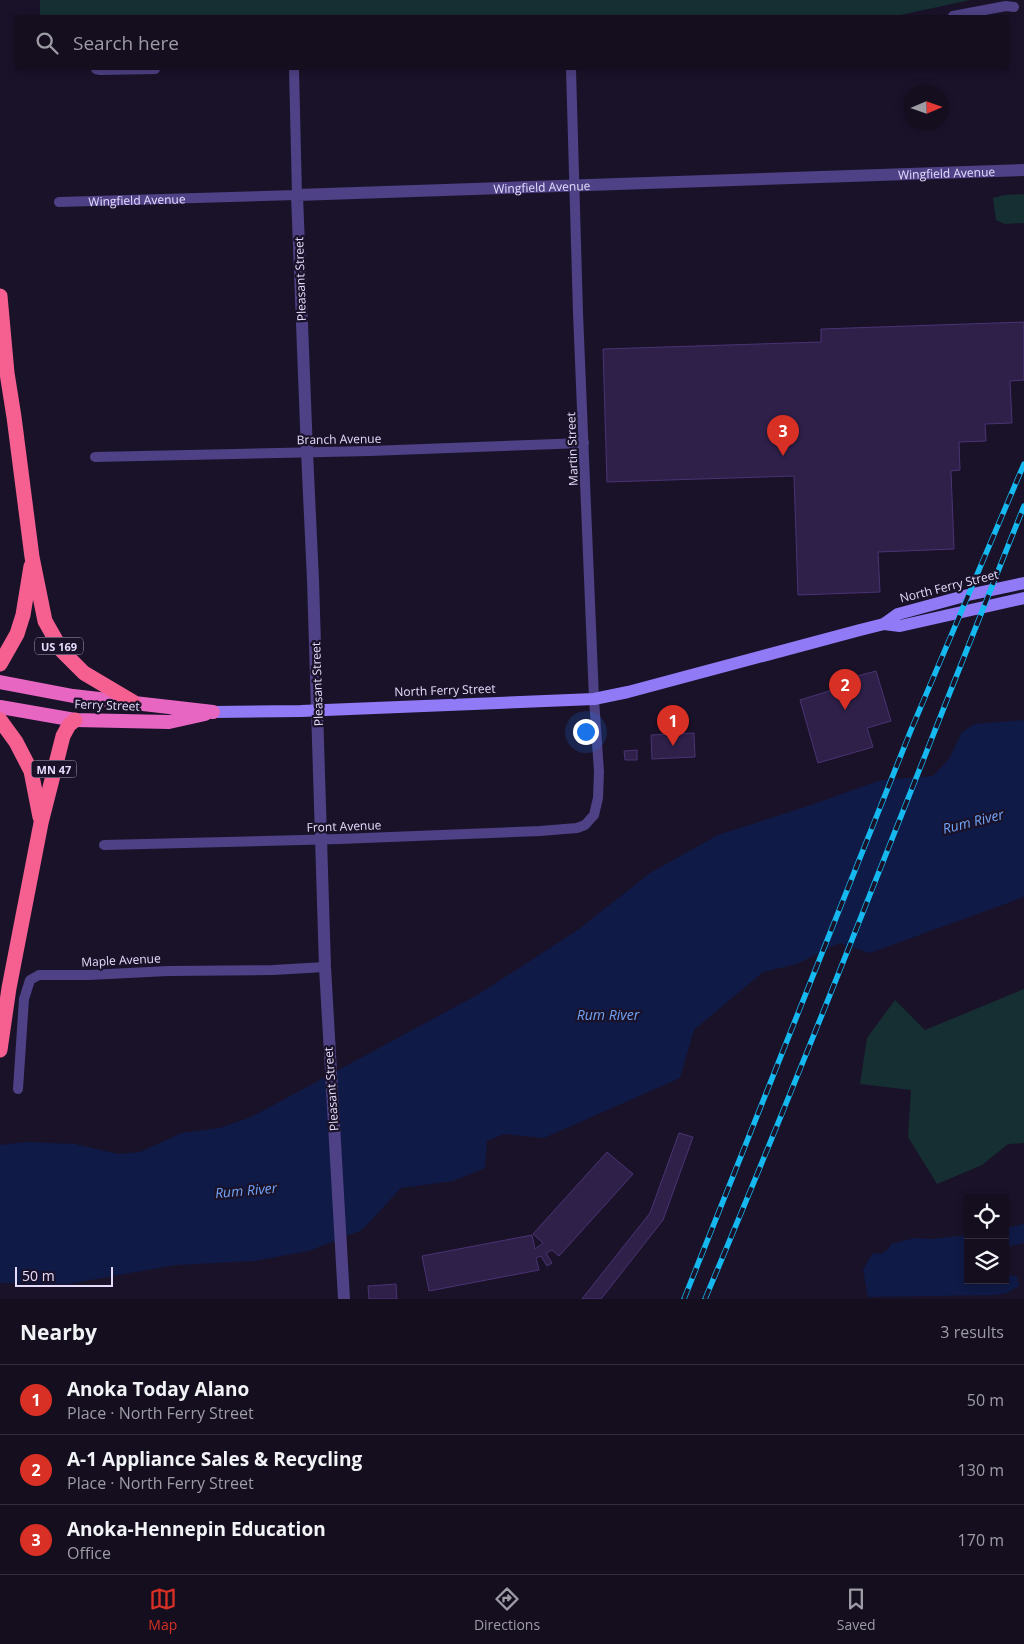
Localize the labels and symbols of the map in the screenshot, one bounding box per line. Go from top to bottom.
north arrow [904,85,949,130]
street label: Wingfield Avenue [898,162,996,183]
street label: Wingfield Avenue [493,176,591,197]
street label: Wingfield Avenue [88,190,186,210]
street label: Pleasant Street [290,237,310,321]
street label: Martin Street [562,412,582,486]
pin: 3 [767,415,799,456]
street label: Branch Avenue [297,430,382,448]
street label: North Ferry Street [898,565,1000,607]
road number: US 169 [35,637,83,654]
street label: Pleasant Street [307,642,327,726]
pin: 2 [829,669,861,710]
street label: North Ferry Street [394,680,496,700]
street label: Ferry Street [74,695,140,715]
pin: 1 [657,705,689,746]
your location [573,719,599,745]
road number: MN 47 [32,761,76,778]
water label: Rum River [940,804,1006,838]
street label: Front Avenue [306,816,382,836]
street label: Maple Avenue [81,949,161,971]
water label: Rum River [577,1005,640,1024]
street label: Pleasant Street [320,1046,342,1132]
water label: Rum River [214,1178,278,1202]
scale bar [15,1264,112,1287]

